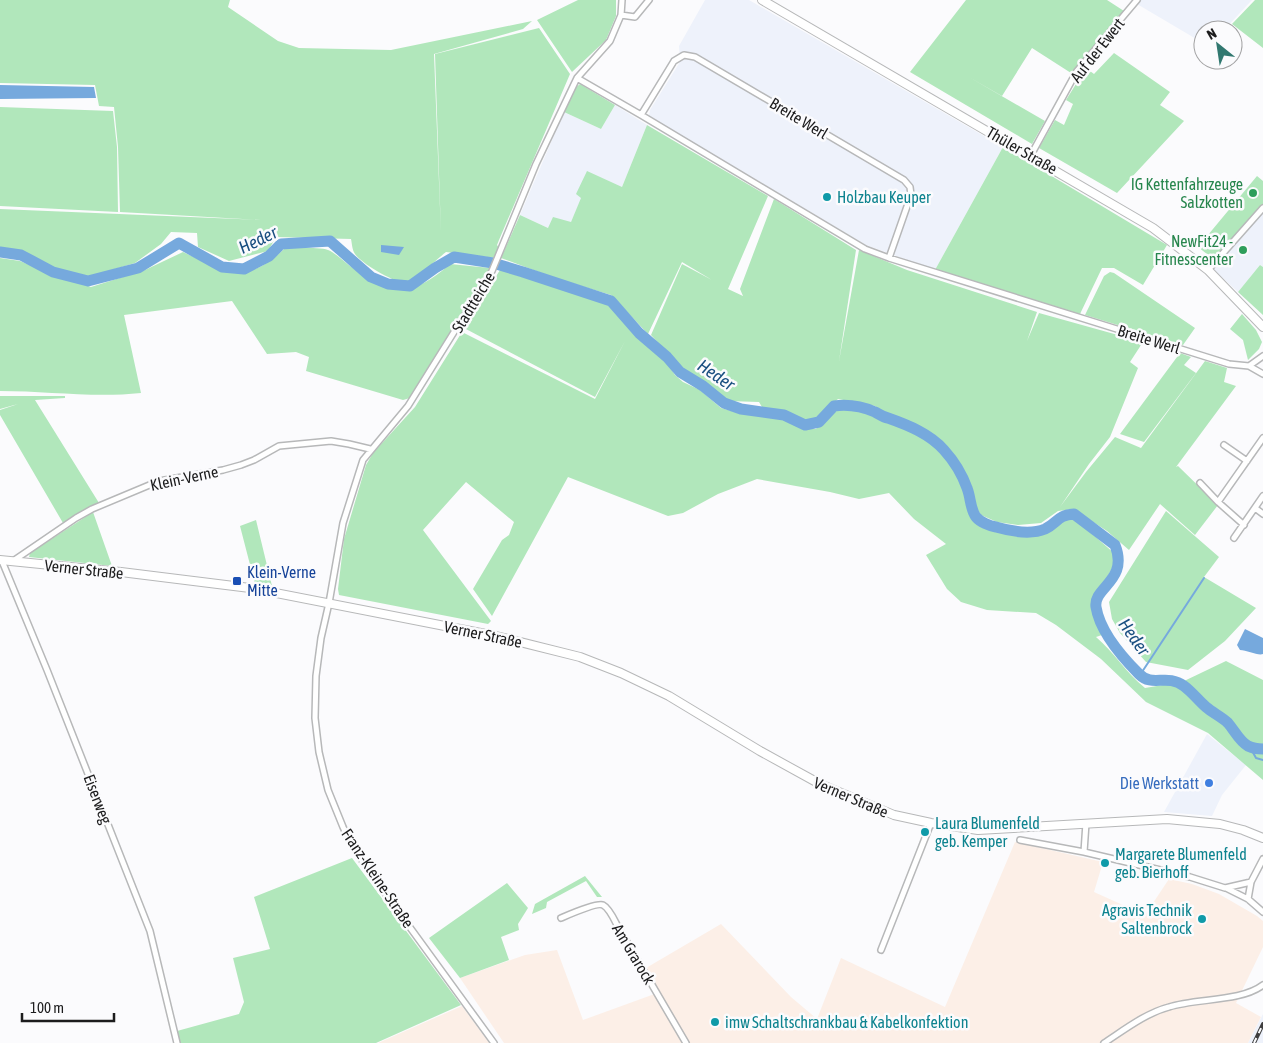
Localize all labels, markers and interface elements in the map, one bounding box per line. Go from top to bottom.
street label: Auf der Ewert [1066,14,1128,86]
north arrow [1193,20,1243,70]
text: N [1204,25,1219,43]
street label: Breite Werl [767,94,832,143]
street label: Thüler Straße [984,123,1060,177]
place label: IG Kettenfahrzeuge Salzkotten [1131,175,1243,211]
marker: IG Kettenfahrzeuge Salzkotten [1247,187,1259,199]
place label: Holzbau Keuper [837,188,931,207]
marker: Holzbau Keuper [821,191,833,203]
water label: Heder [235,221,281,258]
place label: NewFit24 - Fitnesscenter [1155,232,1233,268]
marker: NewFit24 - Fitnesscenter [1237,244,1249,256]
street label: Stadtteiche [448,269,498,335]
street label: Breite Werl [1116,321,1183,357]
water label: Heder [694,355,739,395]
street label: Klein-Verne [148,462,220,494]
street label: Verner Straße [44,556,124,582]
place label: Klein-Verne Mitte [247,563,316,599]
marker: Klein-Verne Mitte [231,575,243,587]
water label: Heder [1114,614,1155,660]
street label: Verner Straße [442,617,524,651]
street label: Eiserweg [79,772,116,827]
street label: Verner Straße [811,773,891,821]
place label: Die Werkstatt [1120,774,1199,792]
marker: Die Werkstatt [1203,777,1215,789]
place label: Laura Blumenfeld geb. Kemper [935,814,1040,851]
street label: Franz-Kleine-Straße [338,825,418,931]
marker: Laura Blumenfeld geb. Kemper [919,826,931,838]
place label: Margarete Blumenfeld geb. Bierhoff [1115,845,1247,882]
marker: Margarete Blumenfeld geb. Bierhoff [1099,857,1111,869]
place label: Agravis Technik Saltenbrock [1102,901,1192,937]
marker: Agravis Technik Saltenbrock [1196,913,1208,925]
street label: Am Grarock [609,921,659,987]
scale bar [22,990,115,1022]
text: 100 m [30,999,64,1016]
place label: imw Schaltschrankbau & Kabelkonfektion [725,1013,968,1031]
marker: imw Schaltschrankbau & Kabelkonfektion [709,1016,721,1028]

